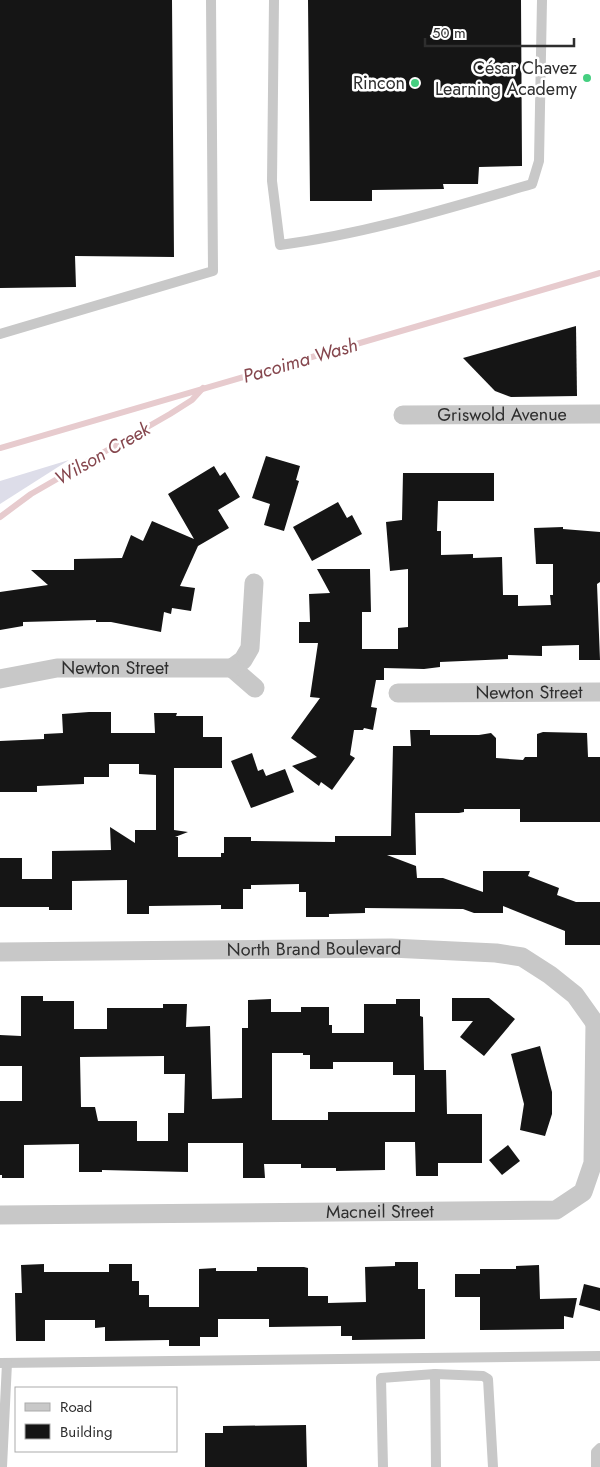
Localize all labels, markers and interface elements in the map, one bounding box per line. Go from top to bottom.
scale bar [425,15,574,47]
text: 50 m [432,22,466,44]
place label: César Chavez Learning Academy [435,55,578,102]
place label: Rincon [353,70,405,96]
marker: César Chavez Learning Academy [581,72,593,84]
marker: Rincon [409,77,421,89]
water label: Pacoima Wash [240,331,361,390]
street label: Griswold Avenue [437,401,567,428]
water label: Wilson Creek [50,415,156,492]
street label: Newton Street [61,655,169,681]
street label: Newton Street [475,679,583,706]
street label: North Brand Boulevard [227,935,402,963]
street label: Macneil Street [326,1198,435,1225]
legend [15,1387,178,1452]
text: Road [60,1396,92,1418]
text: Building [60,1421,112,1443]

